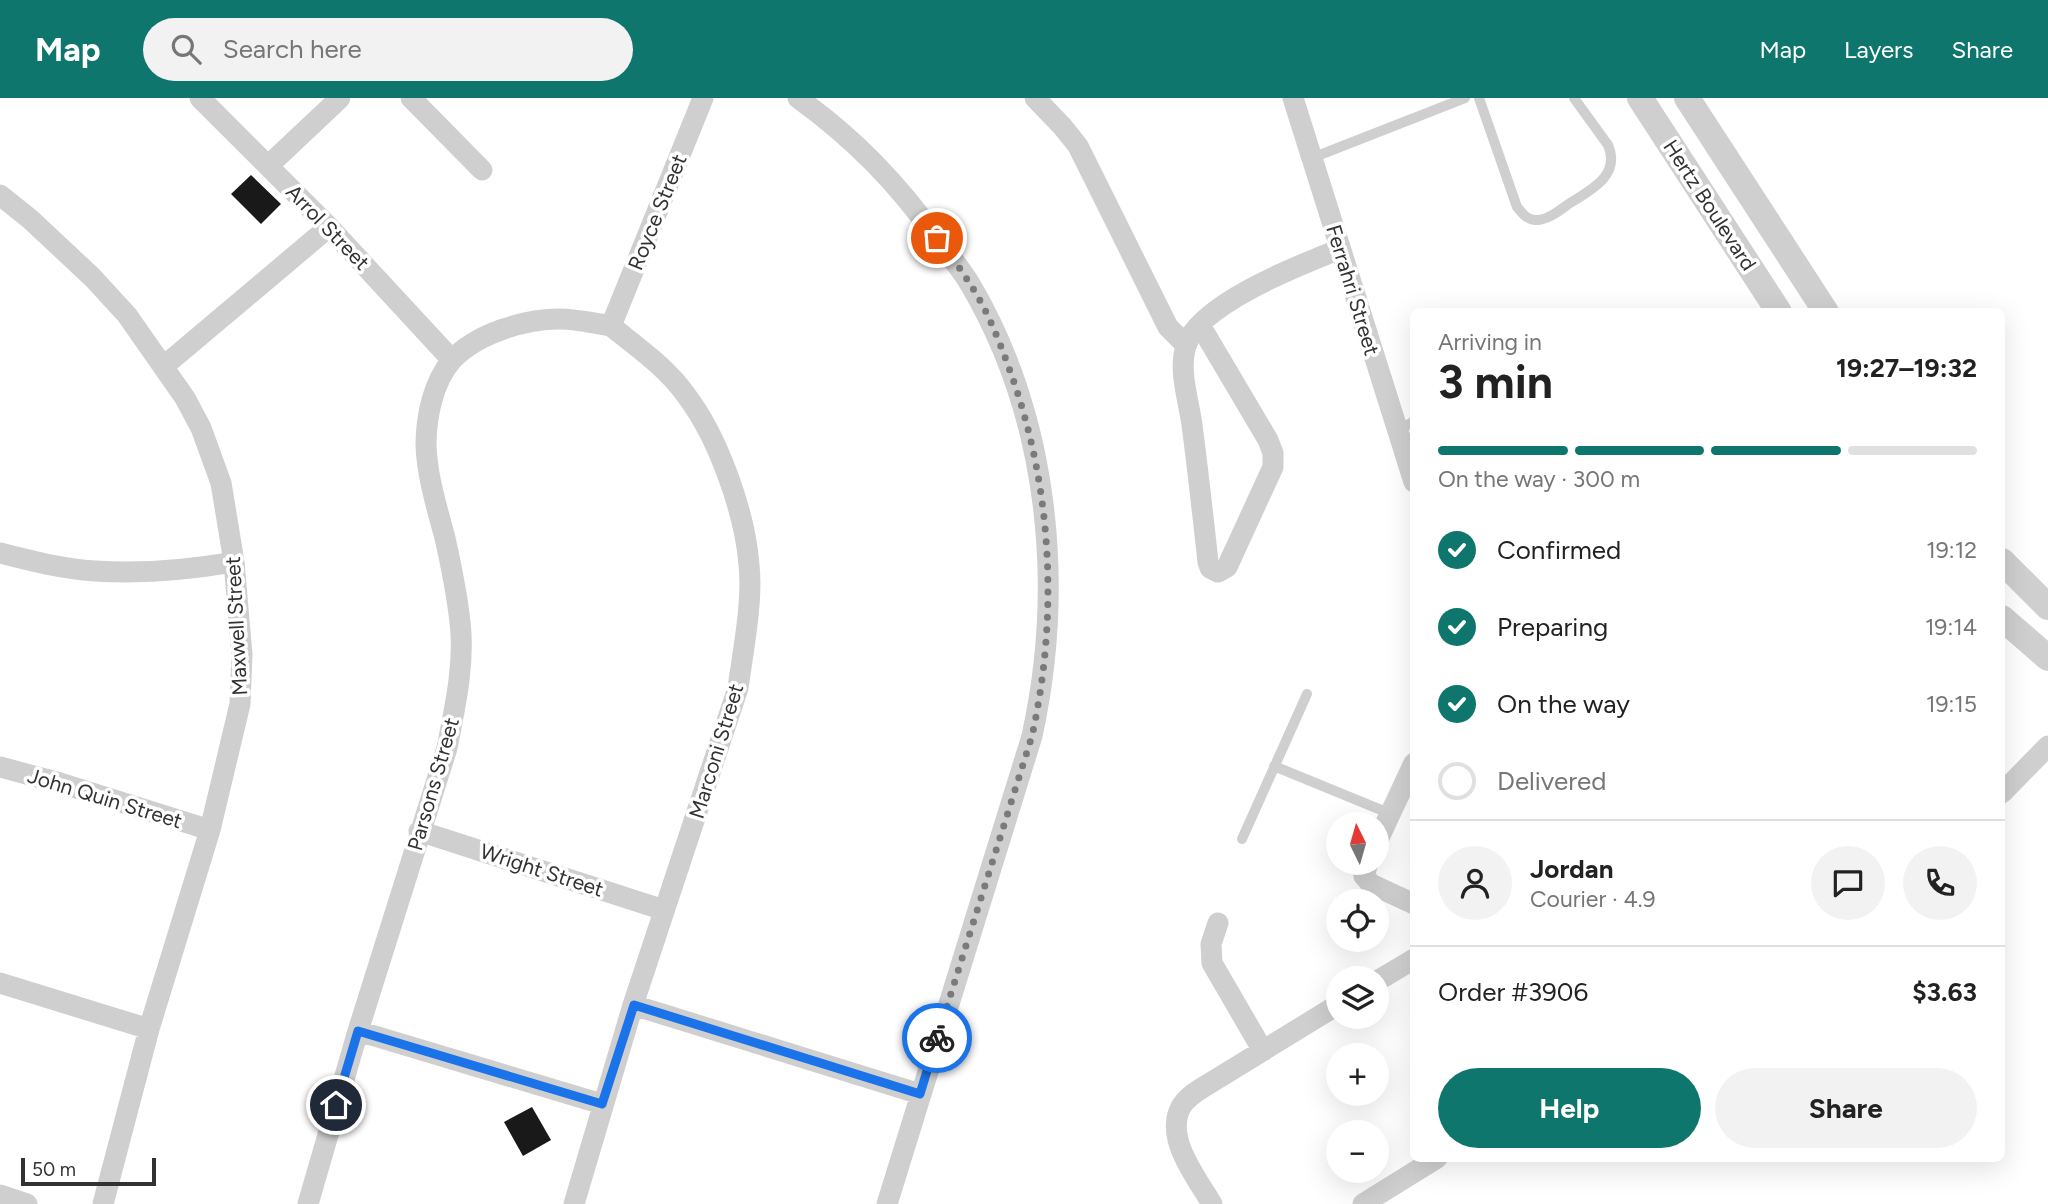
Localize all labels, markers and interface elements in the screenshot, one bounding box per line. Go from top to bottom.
search box [143,18,633,81]
text: Map [35,30,101,69]
icon: search [167,30,205,68]
text: Search here [223,33,362,65]
text: Map [1759,35,1806,64]
text: Layers [1844,35,1913,64]
text: Share [1951,35,2013,64]
street label: Hertz Boulevard [1658,135,1762,275]
street label: Royce Street [622,150,692,274]
street label: Arrol Street [281,179,375,275]
pin [907,208,967,268]
icon: bag [918,219,956,257]
street label: Ferrahri Street [1321,222,1385,358]
text: Arriving in [1438,328,1542,356]
text: 19:27–19:32 [1836,352,1977,384]
text: 3 min [1438,354,1553,410]
text: On the way · 300 m [1438,465,1640,493]
icon: check [1438,531,1476,569]
text: Confirmed [1497,534,1621,566]
text: 19:12 [1926,536,1977,564]
street label: Maxwell Street [220,556,252,696]
icon: check [1438,608,1476,646]
text: Preparing [1497,611,1608,643]
text: 19:14 [1925,613,1977,641]
street label: Marconi Street [684,680,748,821]
icon: check [1438,685,1476,723]
text: On the way [1497,688,1630,720]
text: 19:15 [1926,690,1977,718]
street label: Parsons Street [402,715,464,853]
street label: John Quin Street [25,763,185,833]
text: Delivered [1497,765,1606,797]
north arrow [1326,812,1390,875]
map controls [1326,812,1389,1183]
street label: Wright Street [477,838,607,902]
button: person [1438,846,1512,920]
button: chat [1811,846,1885,920]
button: phone [1903,846,1977,920]
text: Jordan [1530,853,1613,885]
text: Courier · 4.9 [1530,885,1656,913]
button: locate [1326,889,1389,952]
button: layers [1326,966,1389,1029]
text: Order #3906 [1438,976,1588,1008]
text: $3.63 [1912,976,1977,1008]
courier [902,1003,972,1073]
icon: bike [918,1019,956,1057]
button: + [1326,1043,1389,1106]
button: Help [1438,1068,1701,1148]
button: Share [1715,1068,1977,1148]
pin [306,1075,366,1135]
icon: home [317,1086,355,1124]
button: − [1326,1120,1389,1183]
scale bar [21,1155,156,1187]
text: 50 m [32,1158,76,1181]

